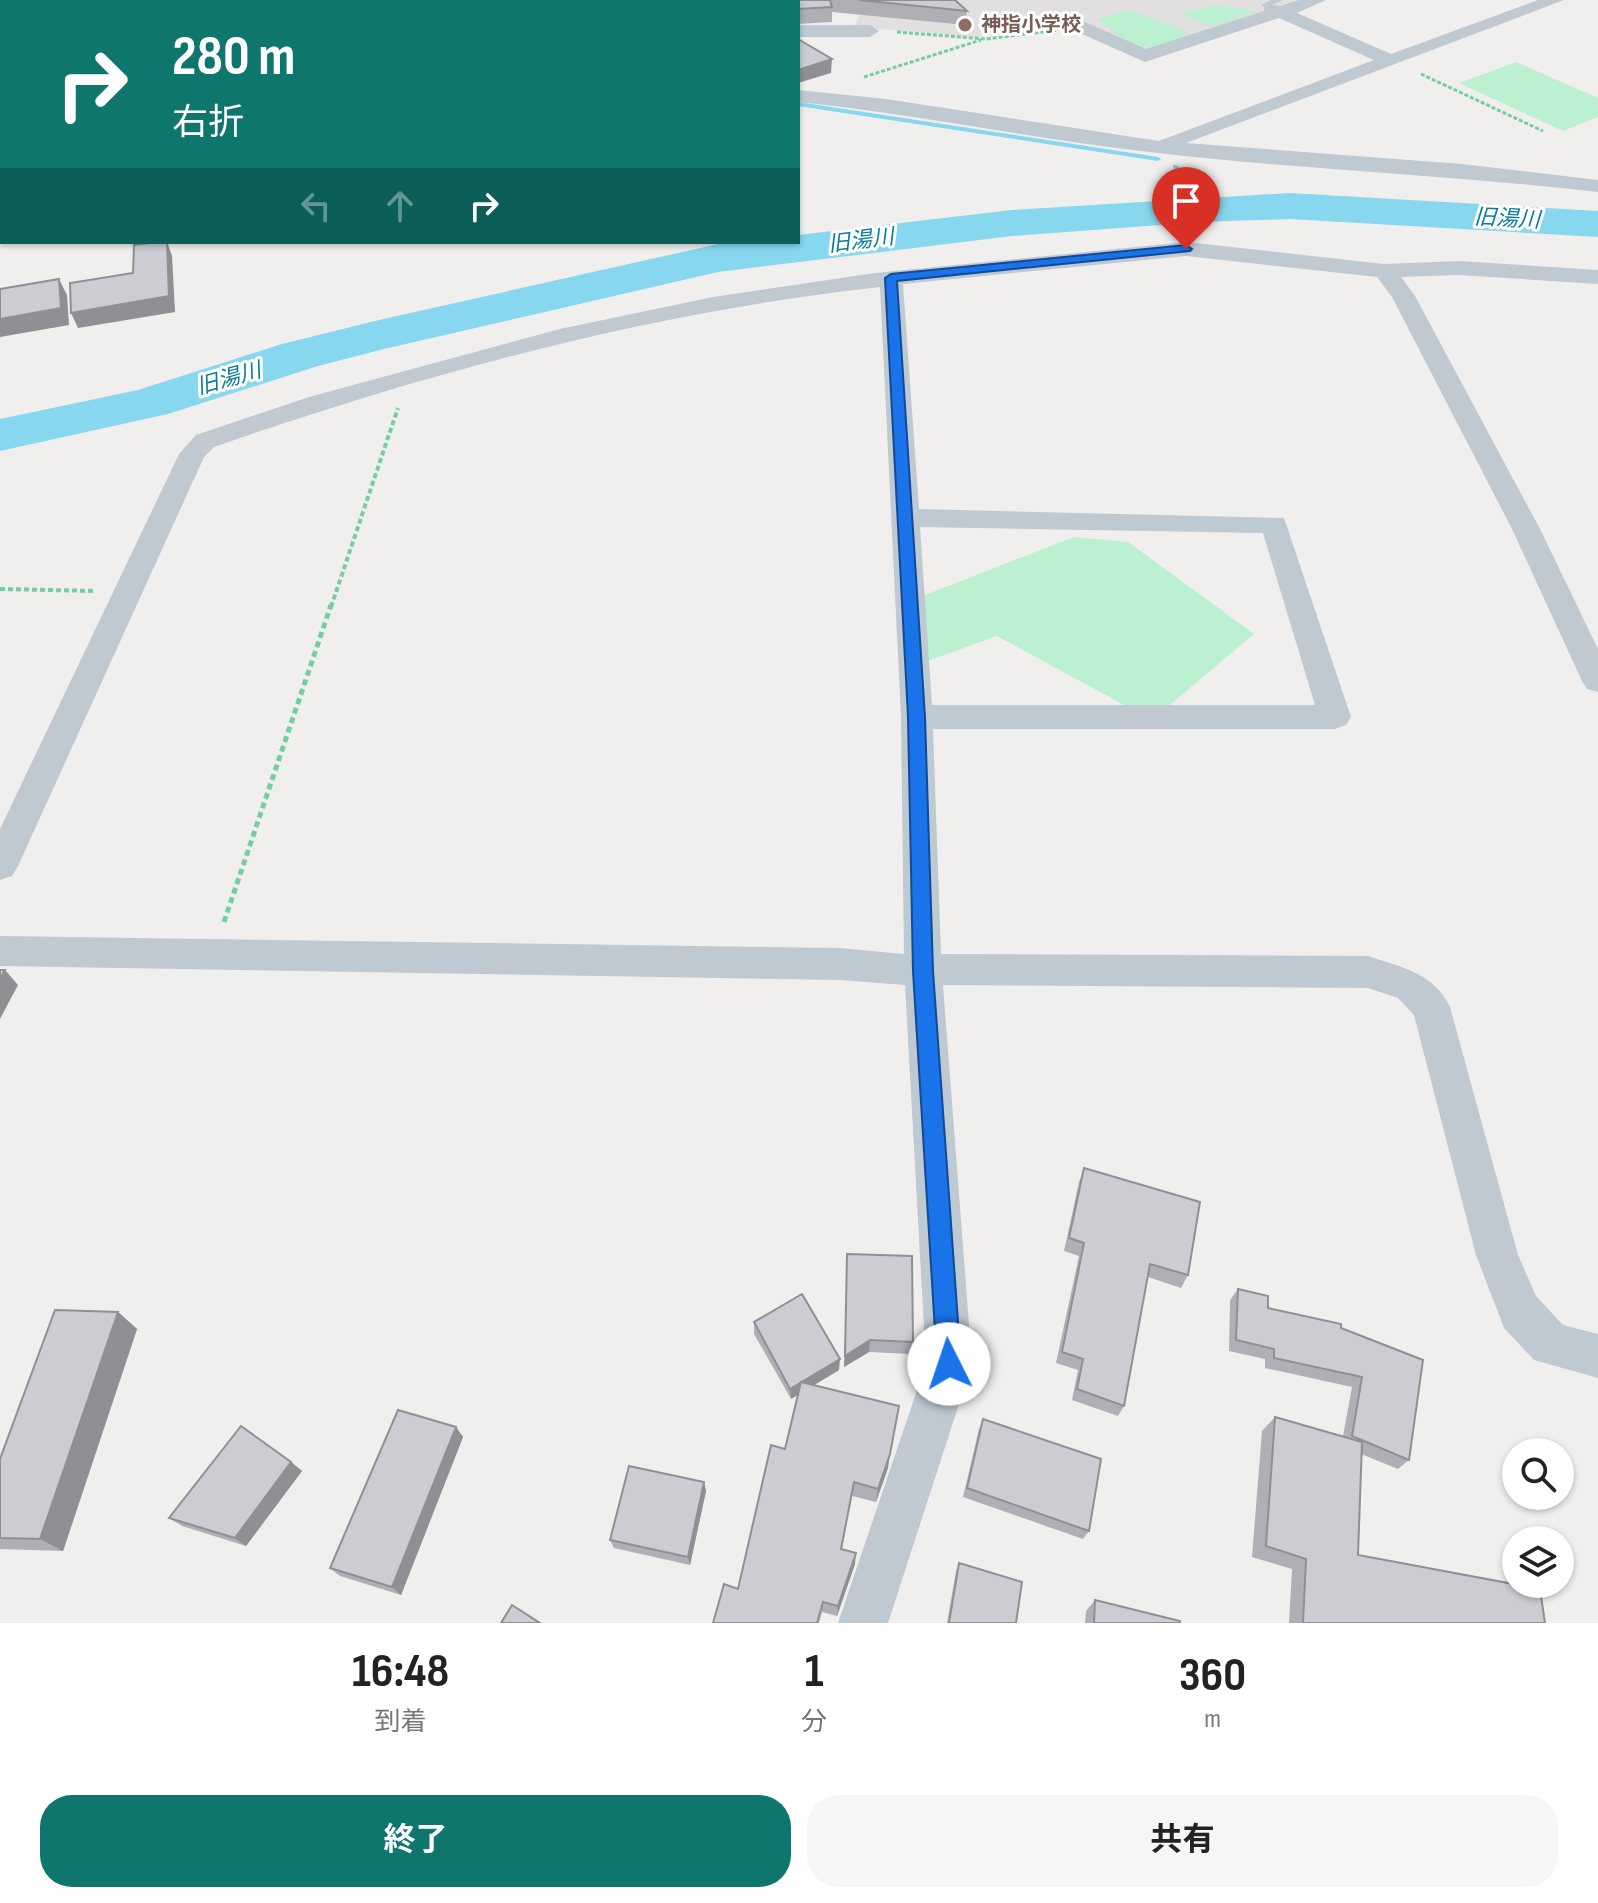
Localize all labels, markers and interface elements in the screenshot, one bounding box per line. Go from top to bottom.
place label: 神指小学校 [981,13,1081,37]
marker: 神指小学校 [956,16,974,34]
text: 280 m [172,24,295,91]
icon: right [40,32,144,136]
text: 右折 [172,102,244,145]
pin [1152,167,1220,249]
icon: arrive [1164,179,1208,223]
icon: left [294,184,338,228]
icon: ahead [378,184,422,228]
icon: right [462,184,506,228]
water label: 旧湯川 [1473,204,1543,234]
water label: 旧湯川 [827,223,897,258]
water label: 旧湯川 [194,356,266,401]
position arrow [907,1322,991,1406]
map controls [1502,1438,1574,1598]
button: search [1502,1438,1574,1510]
button: layers [1502,1526,1574,1598]
text: 16:48 [352,1643,449,1700]
text: 1 [805,1643,824,1700]
text: 360 [1179,1647,1246,1704]
text: m [1204,1704,1221,1735]
text: 到着 [375,1707,427,1738]
text: 分 [801,1707,827,1738]
button: 終了 [40,1795,791,1887]
button: 共有 [807,1795,1558,1887]

